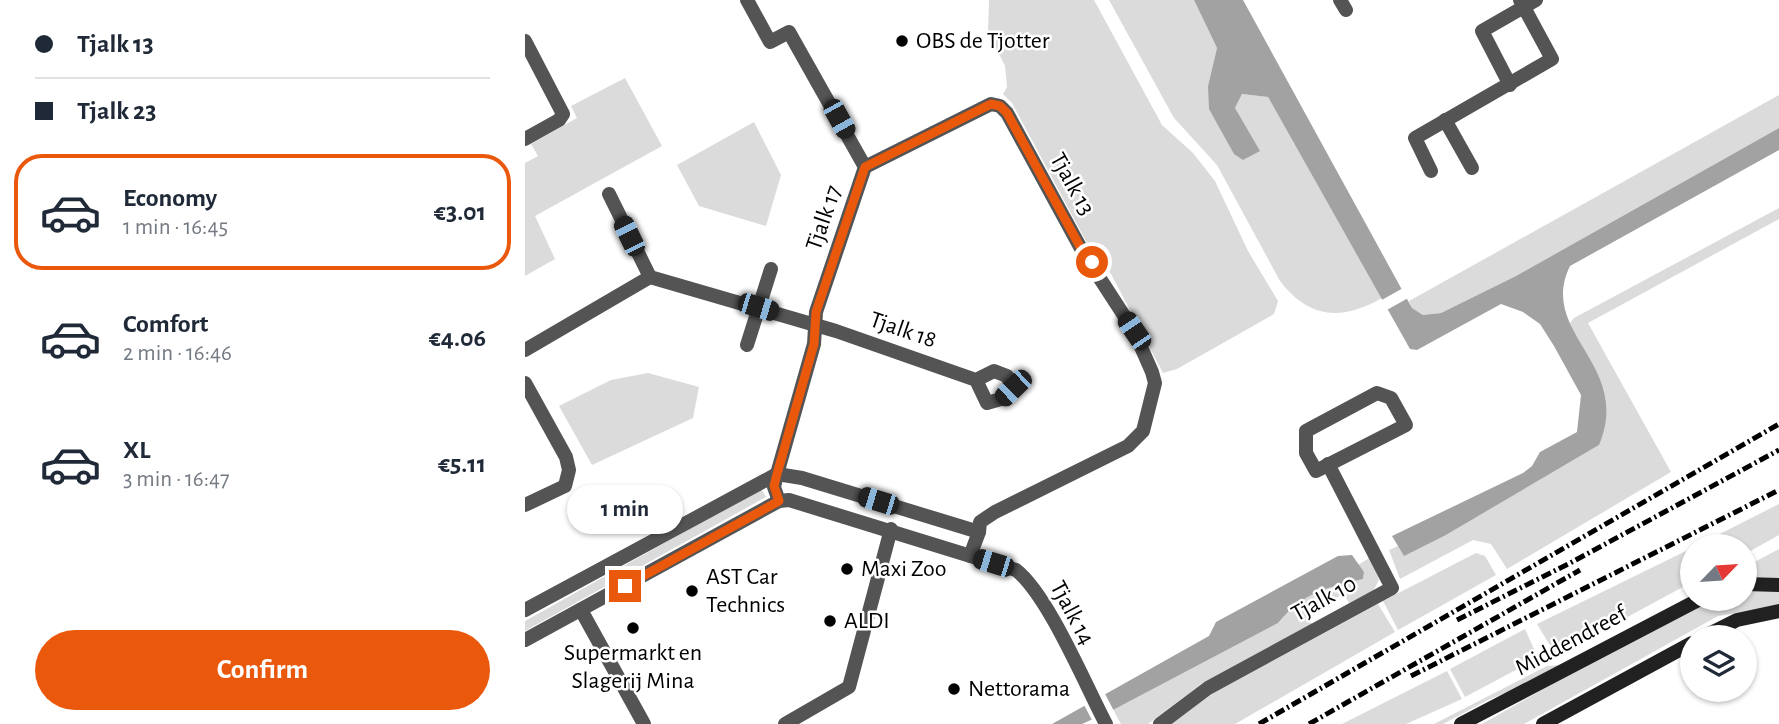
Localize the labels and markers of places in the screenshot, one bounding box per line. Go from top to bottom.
place label: OBS de Tjotter [916,29,1050,53]
marker: OBS de Tjotter [894,33,910,49]
place label: Maxi Zoo [861,557,947,581]
marker: Maxi Zoo [839,561,855,577]
place label: AST Car Technics [706,565,785,617]
marker: AST Car Technics [684,583,700,599]
place label: ALDI [844,609,890,633]
marker: ALDI [822,613,838,629]
marker: Supermarkt en Slagerij Mina [625,620,641,636]
place label: Supermarkt en Slagerij Mina [564,641,702,693]
place label: Nettorama [968,677,1070,701]
marker: Nettorama [946,681,962,697]

